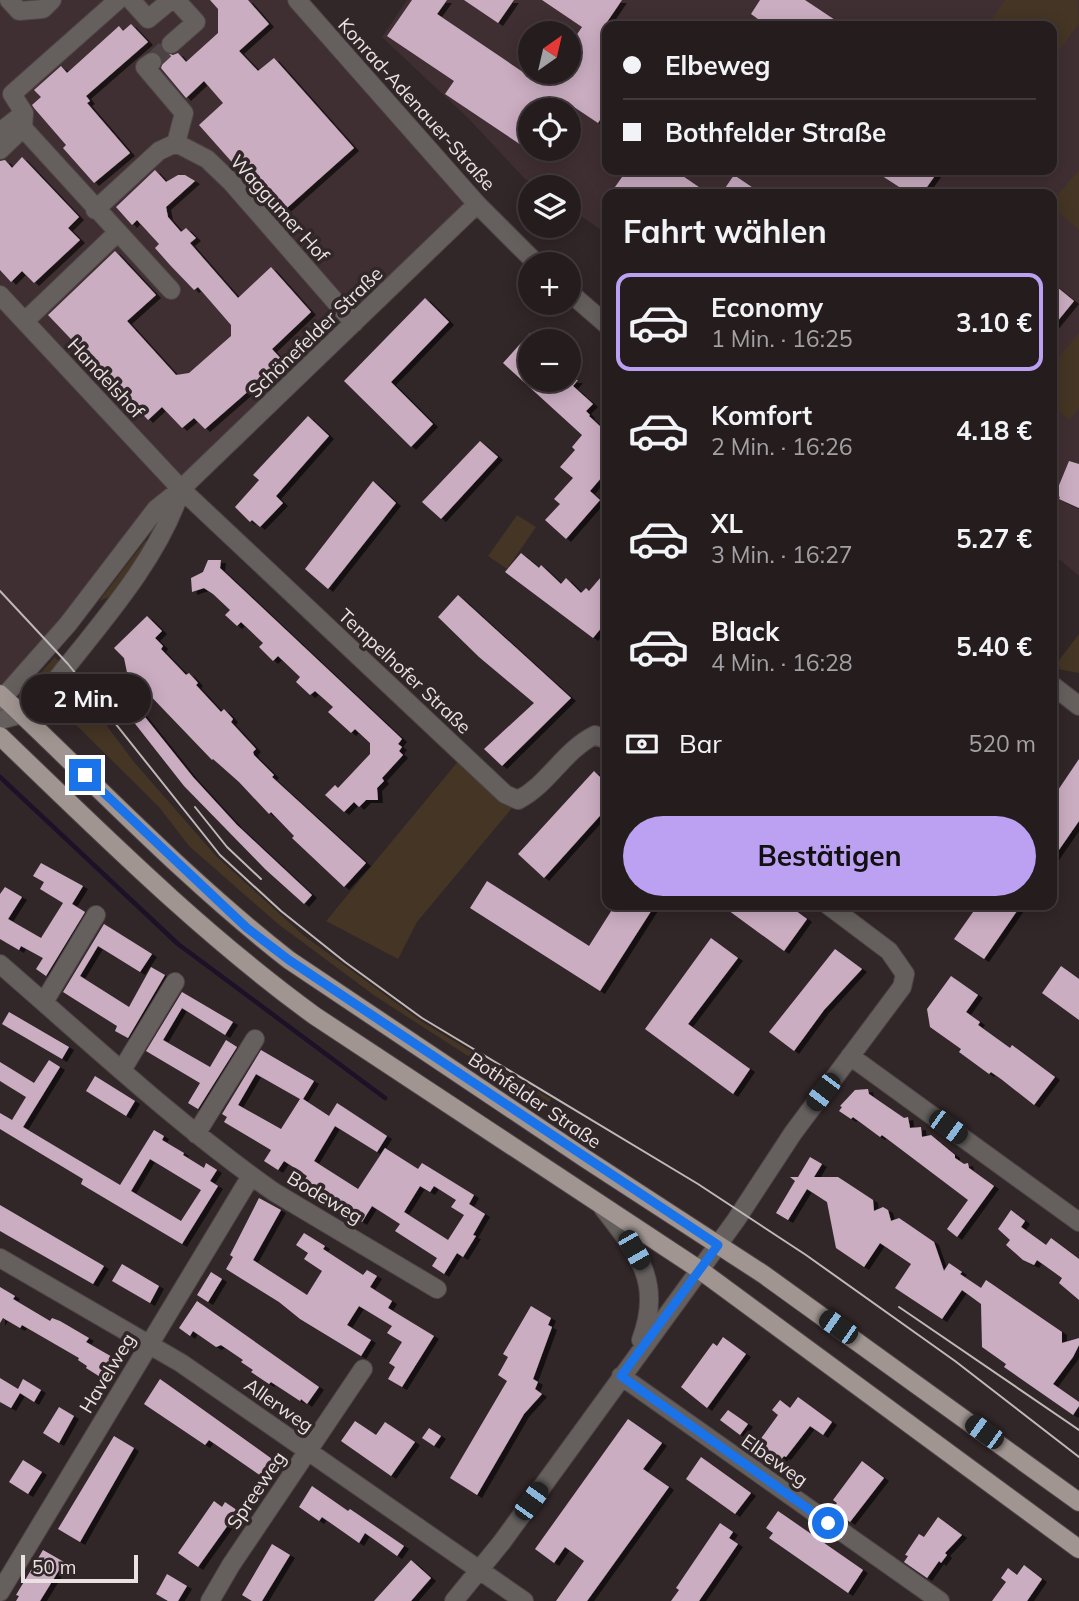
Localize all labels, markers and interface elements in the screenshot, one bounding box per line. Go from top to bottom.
street label: Konrad-Adenauer-Straße [333,13,501,195]
north arrow [518,21,581,84]
map controls [518,21,581,392]
text: Elbeweg [665,49,771,82]
button: locate [518,98,581,161]
text: Bothfelder Straße [665,116,886,149]
street label: Waggumer Hof [226,149,335,267]
button: layers [518,175,581,238]
text: Fahrt wählen [623,211,827,251]
button: + [518,252,581,315]
street label: Schönefelder Straße [243,261,387,403]
icon: car [627,291,690,354]
text: Economy [711,291,823,324]
text: 3.10 € [956,306,1032,339]
text: 1 Min. · 16:25 [711,324,853,353]
button: − [518,329,581,392]
street label: Handelshof [63,333,150,424]
icon: car [627,399,690,462]
text: Komfort [711,399,812,432]
text: 4.18 € [956,414,1032,447]
text: 2 Min. · 16:26 [711,432,853,461]
icon: car [627,507,690,570]
text: XL [711,507,743,540]
text: 5.27 € [956,522,1032,555]
text: 3 Min. · 16:27 [711,540,853,569]
street label: Tempelhofer Straße [334,603,476,739]
icon: car [627,615,690,678]
text: Black [711,615,779,648]
text: 5.40 € [956,630,1032,663]
text: 4 Min. · 16:28 [711,648,853,677]
callout: 2 Min. [20,674,150,722]
text: 2 Min. [53,684,119,713]
icon: cash [623,725,661,763]
text: Bar [679,727,722,760]
text: 520 m [968,729,1036,758]
route end [69,759,101,791]
button: Bestätigen [623,816,1036,896]
street label: Bothfelder Straße [464,1047,606,1153]
car [802,1069,845,1115]
car [925,1106,972,1148]
street label: Bodeweg [283,1165,367,1229]
car [615,1227,654,1273]
car [815,1306,862,1348]
street label: Havelweg [74,1329,140,1417]
street label: Allerweg [240,1373,318,1437]
car [961,1411,1008,1453]
street label: Elbeweg [737,1429,813,1491]
street label: Spreeweg [221,1447,291,1533]
car [511,1478,552,1524]
route start [812,1507,844,1539]
scale bar [21,1552,138,1584]
text: 50 m [32,1555,76,1579]

